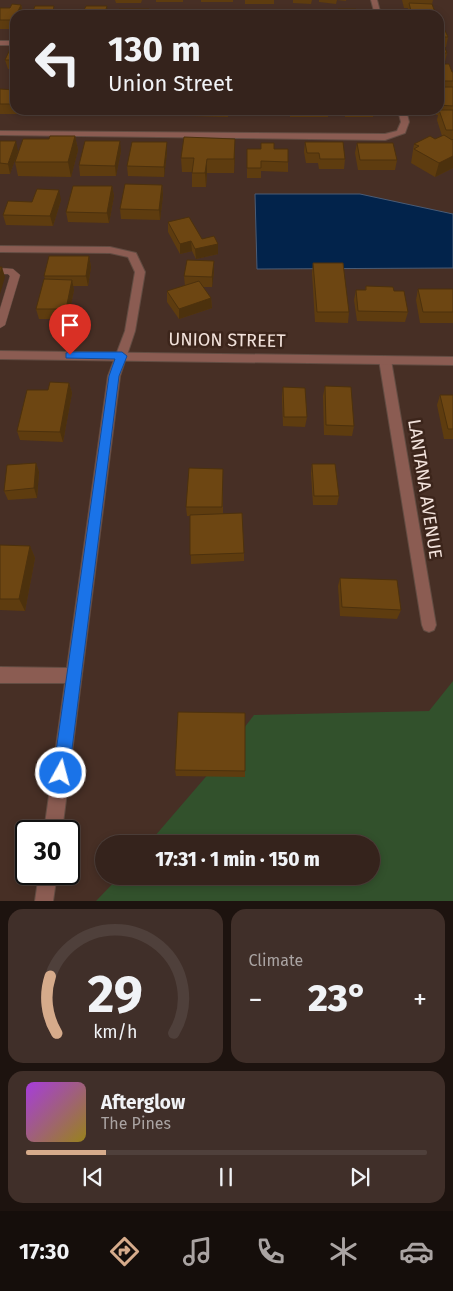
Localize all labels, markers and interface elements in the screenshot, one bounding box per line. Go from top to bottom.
text: 130 m [108,28,201,70]
icon: left [25,30,90,95]
text: Union Street [108,70,233,97]
pin [49,304,91,355]
icon: arrive [56,311,84,339]
street label: UNION STREET [168,328,286,352]
street label: LANTANA AVENUE [403,418,447,560]
position arrow [34,746,86,798]
speed limit sign: 30 [15,820,80,885]
text: 17:31 · 1 min · 150 m [155,848,320,871]
text: Climate [249,951,303,970]
text: 29 [88,963,143,1026]
text: 23° [308,975,367,1021]
text: − [249,983,263,1016]
text: + [413,983,427,1016]
text: km/h [93,1021,137,1043]
text: Afterglow [101,1091,185,1114]
text: The Pines [101,1114,171,1133]
icon: previous [79,1163,107,1191]
icon: pause [212,1163,240,1191]
icon: next [346,1163,374,1191]
icon: directions [107,1234,142,1269]
icon: music [180,1234,215,1269]
icon: phone [253,1234,288,1269]
icon: climate [326,1234,361,1269]
icon: car [399,1234,434,1269]
text: 17:30 [19,1238,69,1265]

